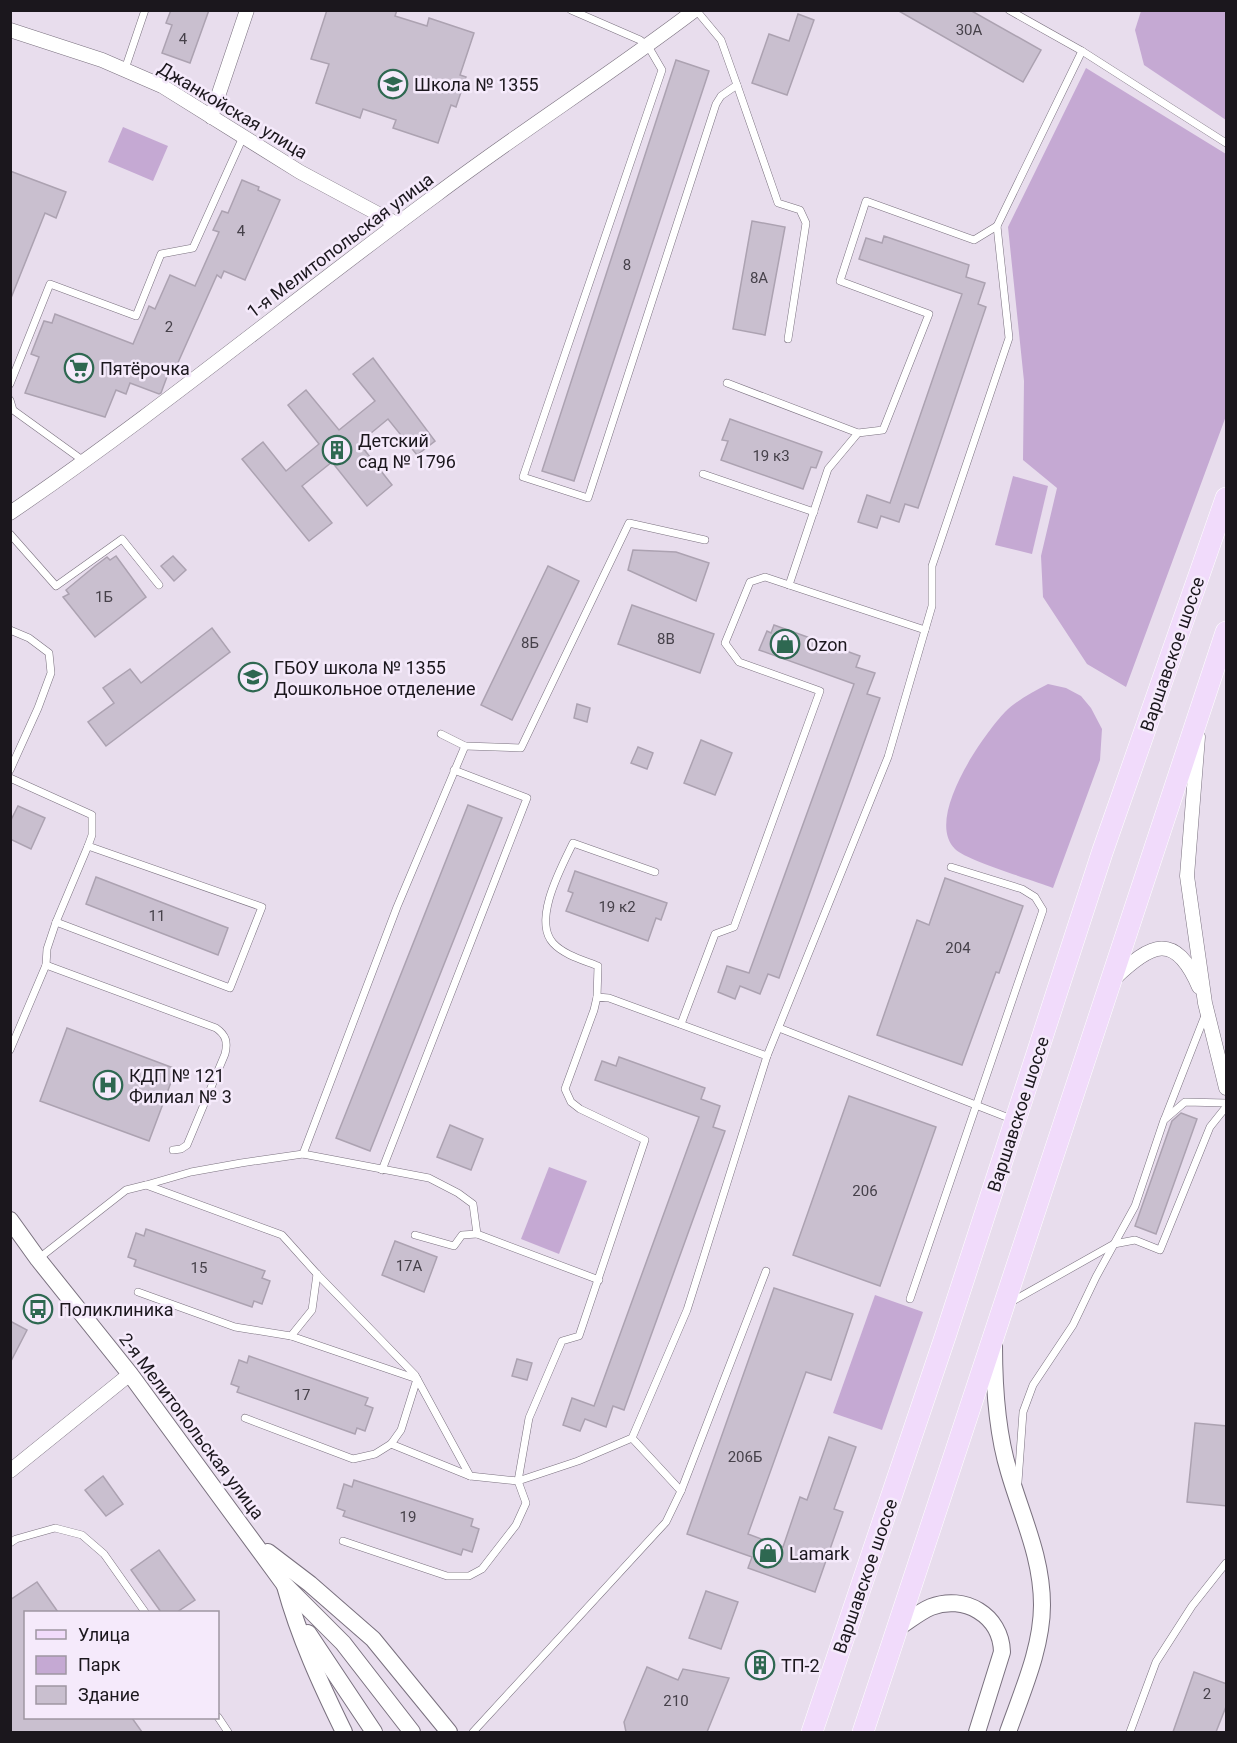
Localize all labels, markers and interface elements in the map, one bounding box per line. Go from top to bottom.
house number: 30А [956,21,983,39]
house number: 4 [179,30,188,48]
street label: Джанкойская улица [155,57,311,163]
school or university icon: Школа № 1355 [377,68,409,100]
place label: Школа № 1355 [414,74,539,95]
street label: 1-я Мелитопольская улица [243,168,437,322]
house number: 4 [237,222,246,240]
house number: 8 [623,256,631,274]
house number: 8А [750,269,768,287]
house number: 2 [165,318,173,336]
supermarket icon: Пятёрочка [63,352,95,384]
place label: Пятёрочка [100,358,190,379]
place label: Детский сад № 1796 [358,430,456,472]
building icon: Детский сад № 1796 [321,434,353,466]
house number: 19 к3 [752,447,790,465]
street label: Варшавское шоссе [1136,574,1208,734]
house number: 1Б [95,588,113,606]
shop icon: Ozon [769,628,801,660]
house number: 8В [657,630,675,648]
house number: 8Б [521,634,539,652]
place label: Ozon [806,634,847,655]
place label: ГБОУ школа № 1355 Дошкольное отделение [274,657,476,699]
school or university icon: ГБОУ школа № 1355 Дошкольное отделение [237,661,269,693]
house number: 19 к2 [598,898,636,916]
house number: 11 [149,907,165,925]
house number: 204 [945,939,971,957]
street label: Варшавское шоссе [983,1034,1053,1194]
place label: КДП № 121 Филиал № 3 [129,1065,232,1107]
hospital icon: КДП № 121 Филиал № 3 [92,1069,124,1101]
house number: 206 [852,1182,878,1200]
house number: 17А [396,1257,423,1275]
house number: 15 [191,1259,207,1277]
bus stop icon: Поликлиника [22,1293,54,1325]
place label: Поликлиника [59,1299,174,1320]
street label: 2-я Мелитопольская улица [115,1329,269,1523]
house number: 17 [294,1386,310,1404]
house number: 206Б [728,1448,762,1466]
street label: Варшавское шоссе [829,1496,901,1656]
house number: 19 [400,1508,416,1526]
shop icon: Lamark [752,1537,784,1569]
place label: Lamark [789,1543,850,1564]
legend [24,1611,219,1719]
text: Улица [78,1624,130,1645]
building icon: ТП-2 [744,1649,776,1681]
text: Парк [78,1654,121,1675]
place label: ТП-2 [781,1655,820,1676]
text: Здание [78,1684,140,1705]
house number: 2 [1203,1685,1211,1703]
house number: 210 [663,1692,689,1710]

